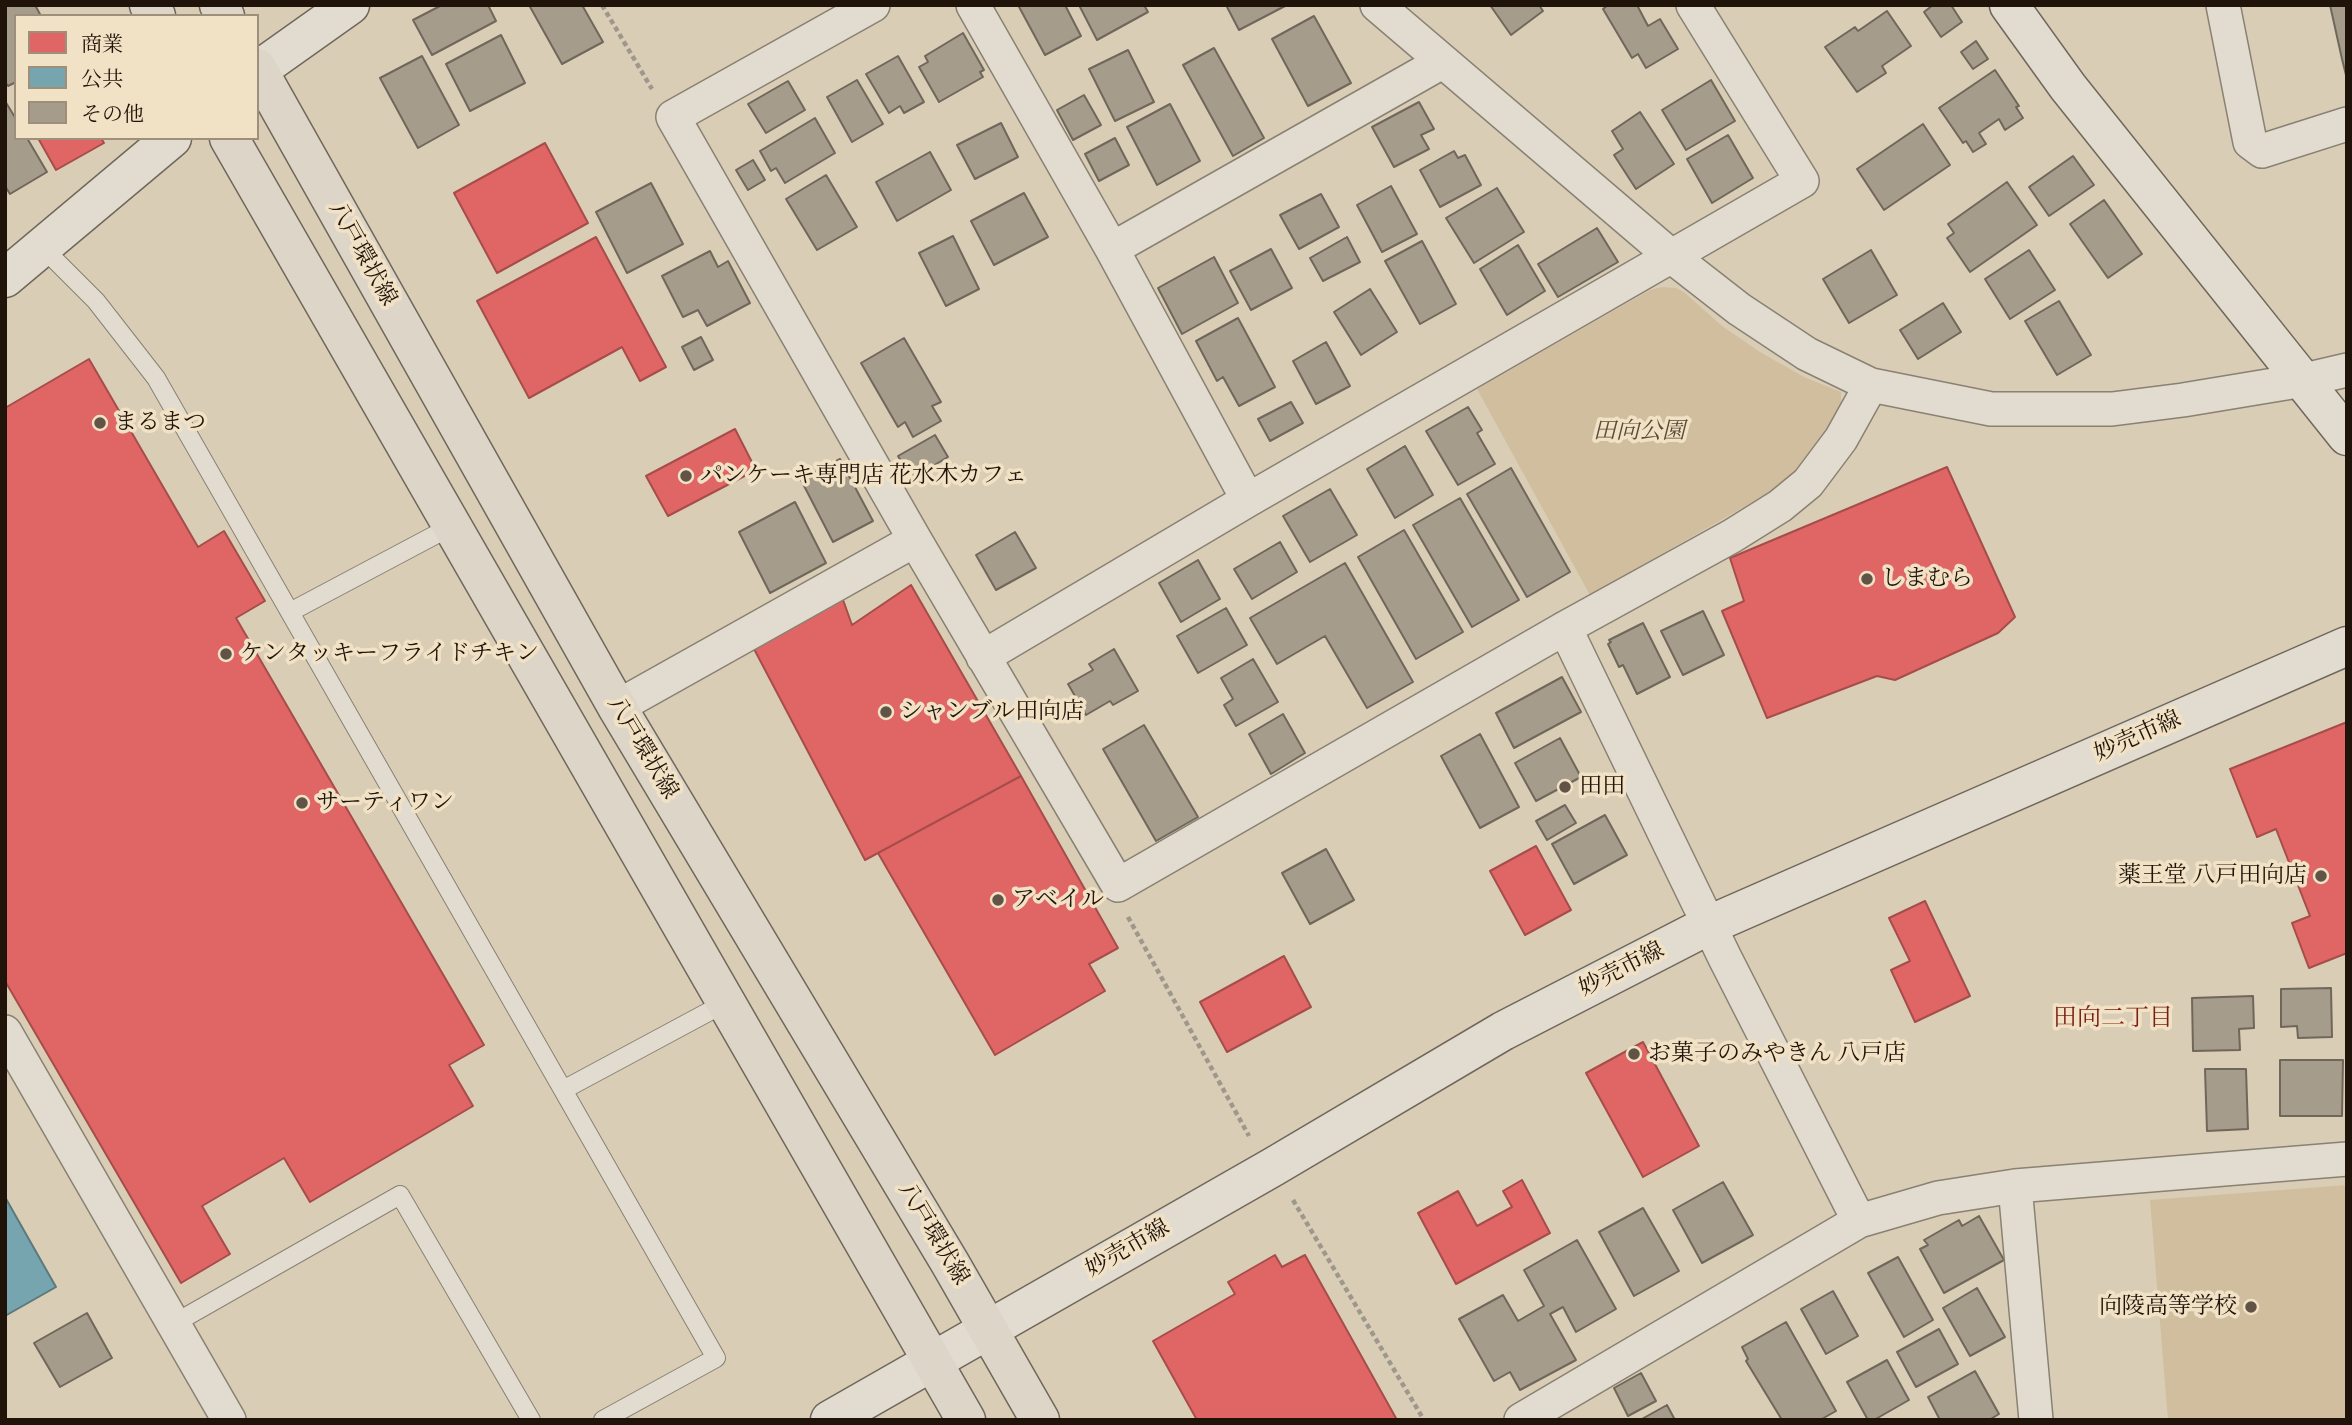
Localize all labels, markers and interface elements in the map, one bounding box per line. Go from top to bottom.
legend [14,14,259,140]
text: 商業 [81,28,123,59]
text: 公共 [81,63,123,94]
text: その他 [81,98,144,129]
street label: 八戸環状線 [322,197,402,311]
place label: まるまつ [114,409,206,437]
marker: まるまつ [92,415,108,431]
park label: 田向公園 [1593,418,1685,446]
place label: パンケーキ専門店 花水木カフェ [700,462,1027,490]
marker: パンケーキ専門店 花水木カフェ [678,468,694,484]
place label: しまむら [1881,565,1973,593]
marker: しまむら [1859,571,1875,587]
place label: ケンタッキーフライドチキン [240,640,539,668]
marker: ケンタッキーフライドチキン [218,646,234,662]
street label: 八戸環状線 [601,692,683,804]
place label: シャンブル田向店 [900,698,1084,726]
marker: シャンブル田向店 [878,704,894,720]
street label: 妙売市線 [2090,706,2186,768]
place label: 田田 [1579,773,1625,801]
marker: 田田 [1557,779,1573,795]
place label: サーティワン [316,789,454,817]
marker: サーティワン [294,795,310,811]
place label: 薬王堂 八戸田向店 [2118,862,2307,890]
marker: 薬王堂 八戸田向店 [2313,868,2329,884]
place label: アベイル [1012,886,1104,914]
marker: アベイル [990,892,1006,908]
street label: 妙売市線 [1575,937,1669,1003]
district label: 田向二丁目 [2053,1005,2173,1033]
place label: お菓子のみやきん 八戸店 [1648,1040,1906,1068]
marker: お菓子のみやきん 八戸店 [1626,1046,1642,1062]
street label: 八戸環状線 [892,1178,974,1290]
street label: 妙売市線 [1081,1214,1175,1284]
place label: 向陵高等学校 [2099,1293,2237,1321]
marker: 向陵高等学校 [2243,1299,2259,1315]

